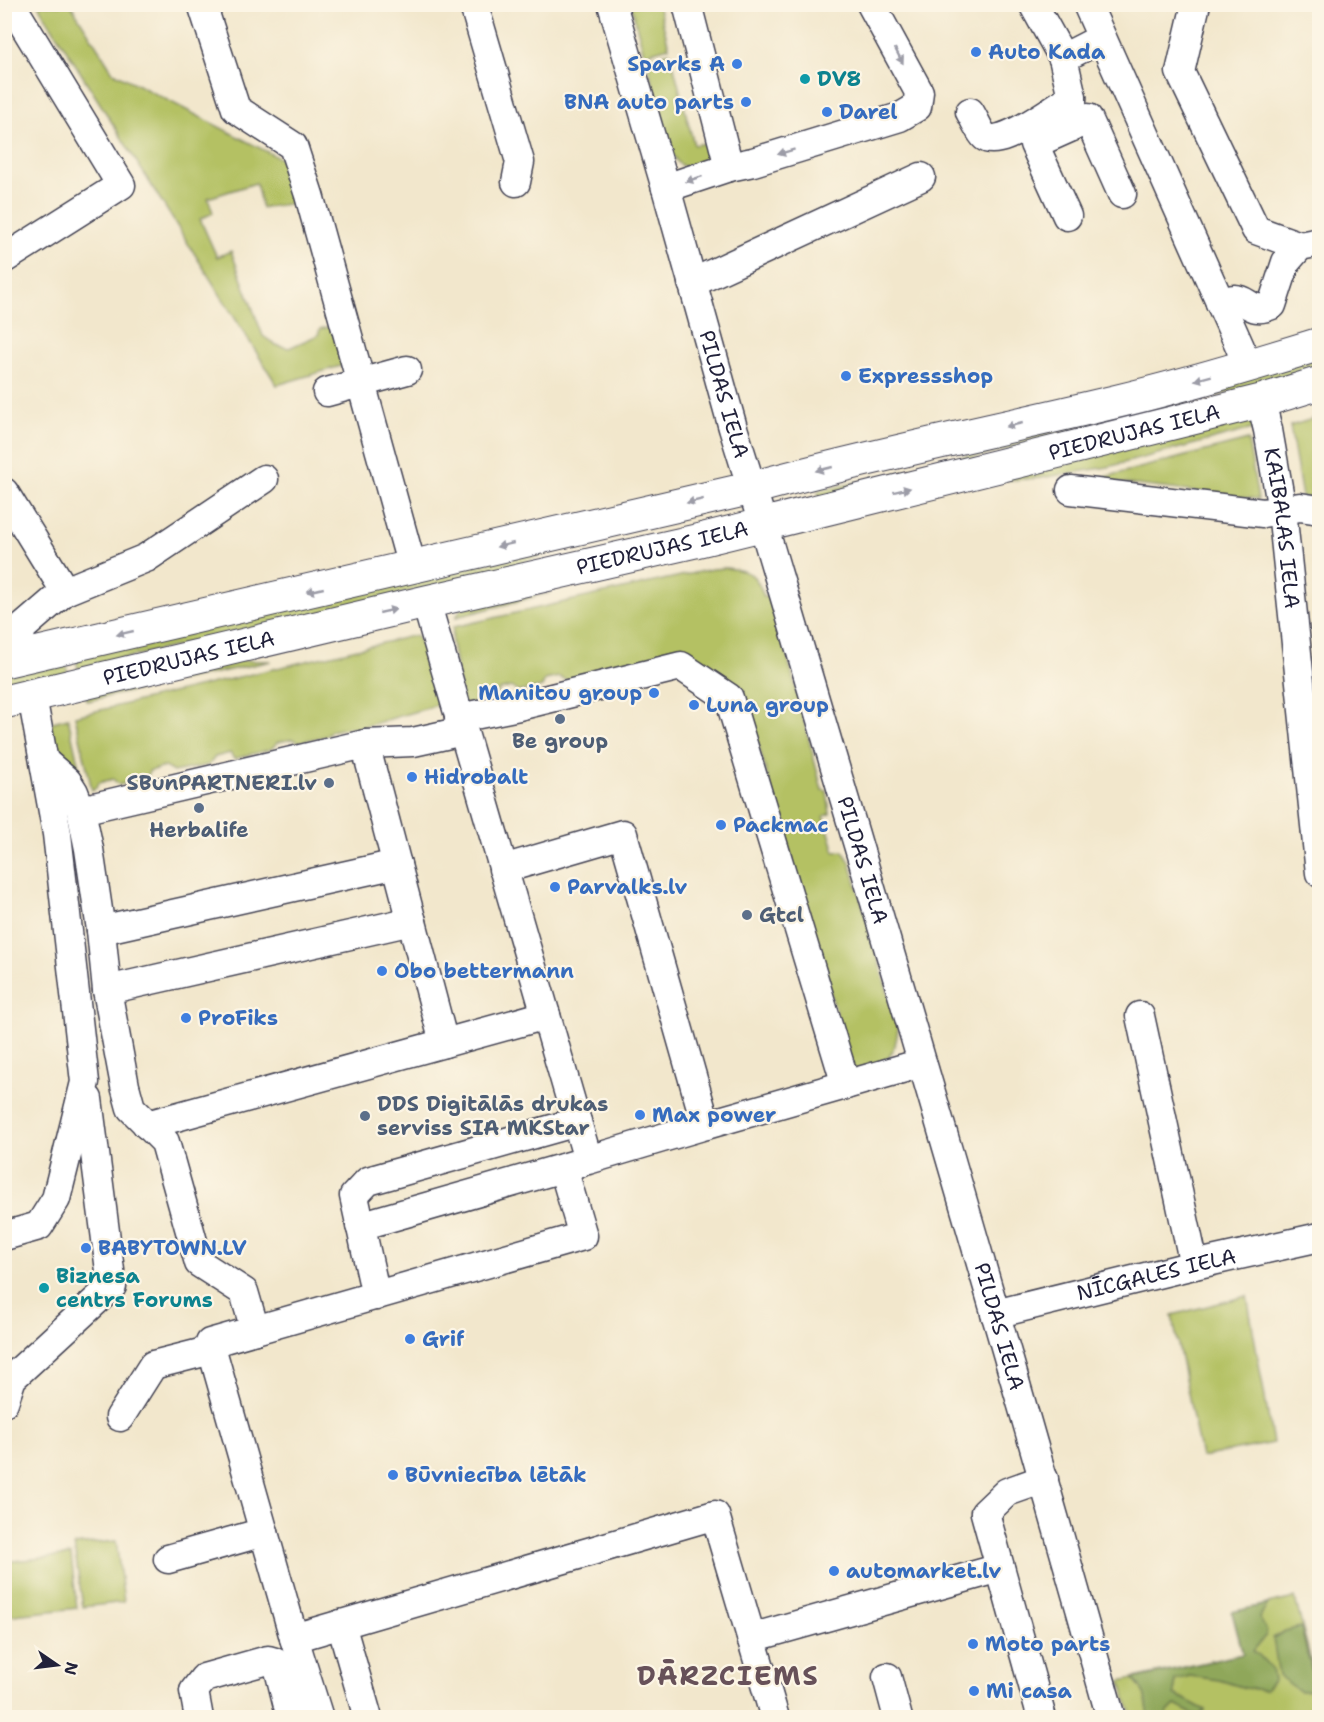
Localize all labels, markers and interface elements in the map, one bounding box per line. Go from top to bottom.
place label: Auto Kada [988,38,1106,66]
marker: Auto Kada [969,45,983,59]
one-way arrow [895,47,904,64]
place label: Sparks A [627,50,725,78]
marker: Sparks A [730,57,744,71]
place label: DV8 [817,65,861,93]
marker: DV8 [798,72,812,86]
place label: BNA auto parts [564,88,734,116]
marker: BNA auto parts [739,95,753,109]
place label: Darel [839,98,898,126]
marker: Darel [820,105,834,119]
one-way arrow [777,148,795,157]
one-way arrow [685,174,703,184]
street label: PILDAS IELA [692,327,756,462]
place label: Expressshop [858,362,993,390]
marker: Expressshop [839,369,853,383]
one-way arrow [1194,374,1212,383]
street label: PIEDRUJAS IELA [1046,398,1223,467]
one-way arrow [1004,421,1023,430]
street label: KAIBALAS IELA [1257,445,1306,610]
one-way arrow [814,465,833,474]
one-way arrow [892,484,911,494]
one-way arrow [686,496,704,506]
street label: PIEDRUJAS IELA [574,515,751,582]
one-way arrow [496,540,514,550]
one-way arrow [305,586,324,595]
one-way arrow [379,606,398,615]
street label: PIEDRUJAS IELA [100,624,278,692]
one-way arrow [115,629,134,638]
place label: Manitou group [478,679,642,707]
marker: Manitou group [647,686,661,700]
place label: Luna group [706,691,829,719]
marker: Luna group [687,698,701,712]
marker: Be group [553,712,567,726]
place label: Be group [512,727,608,755]
place label: Hidrobalt [424,763,528,791]
place label: SBunPARTNERI.lv [127,769,317,797]
marker: Hidrobalt [405,770,419,784]
marker: SBunPARTNERI.lv [322,776,336,790]
street label: PILDAS IELA [830,793,895,927]
marker: Herbalife [192,801,206,815]
place label: Packmac [733,811,829,839]
place label: Herbalife [149,816,249,844]
marker: Packmac [714,818,728,832]
place label: Parvalks.lv [567,873,687,901]
marker: Parvalks.lv [548,880,562,894]
place label: Gtcl [759,901,804,929]
marker: Gtcl [740,908,754,922]
place label: Obo bettermann [394,957,574,985]
marker: Obo bettermann [375,964,389,978]
place label: ProFiks [198,1004,278,1032]
marker: ProFiks [179,1011,193,1025]
place label: DDS Digitālās drukas serviss SIA MKStar [377,1090,608,1142]
place label: Max power [652,1101,776,1129]
marker: Max power [633,1108,647,1122]
marker: DDS Digitālās drukas serviss SIA MKStar [358,1109,372,1123]
place label: BABYTOWN.LV [98,1234,247,1262]
marker: BABYTOWN.LV [79,1241,93,1255]
street label: NĪCGALES IELA [1074,1242,1239,1307]
street label: PILDAS IELA [967,1259,1031,1394]
place label: Biznesa centrs Forums [56,1262,213,1314]
marker: Biznesa centrs Forums [37,1281,51,1295]
place label: Grif [422,1325,465,1353]
marker: Grif [403,1332,417,1346]
place label: Būvniecība lētāk [405,1461,587,1489]
marker: Būvniecība lētāk [386,1468,400,1482]
place label: automarket.lv [846,1557,1001,1585]
marker: automarket.lv [827,1564,841,1578]
place label: Moto parts [985,1630,1110,1658]
north arrow [27,1635,87,1695]
marker: Moto parts [966,1637,980,1651]
district label: DĀRZCIEMS [637,1657,819,1694]
text: N [59,1660,83,1677]
place label: Mi casa [986,1677,1073,1705]
marker: Mi casa [967,1684,981,1698]

